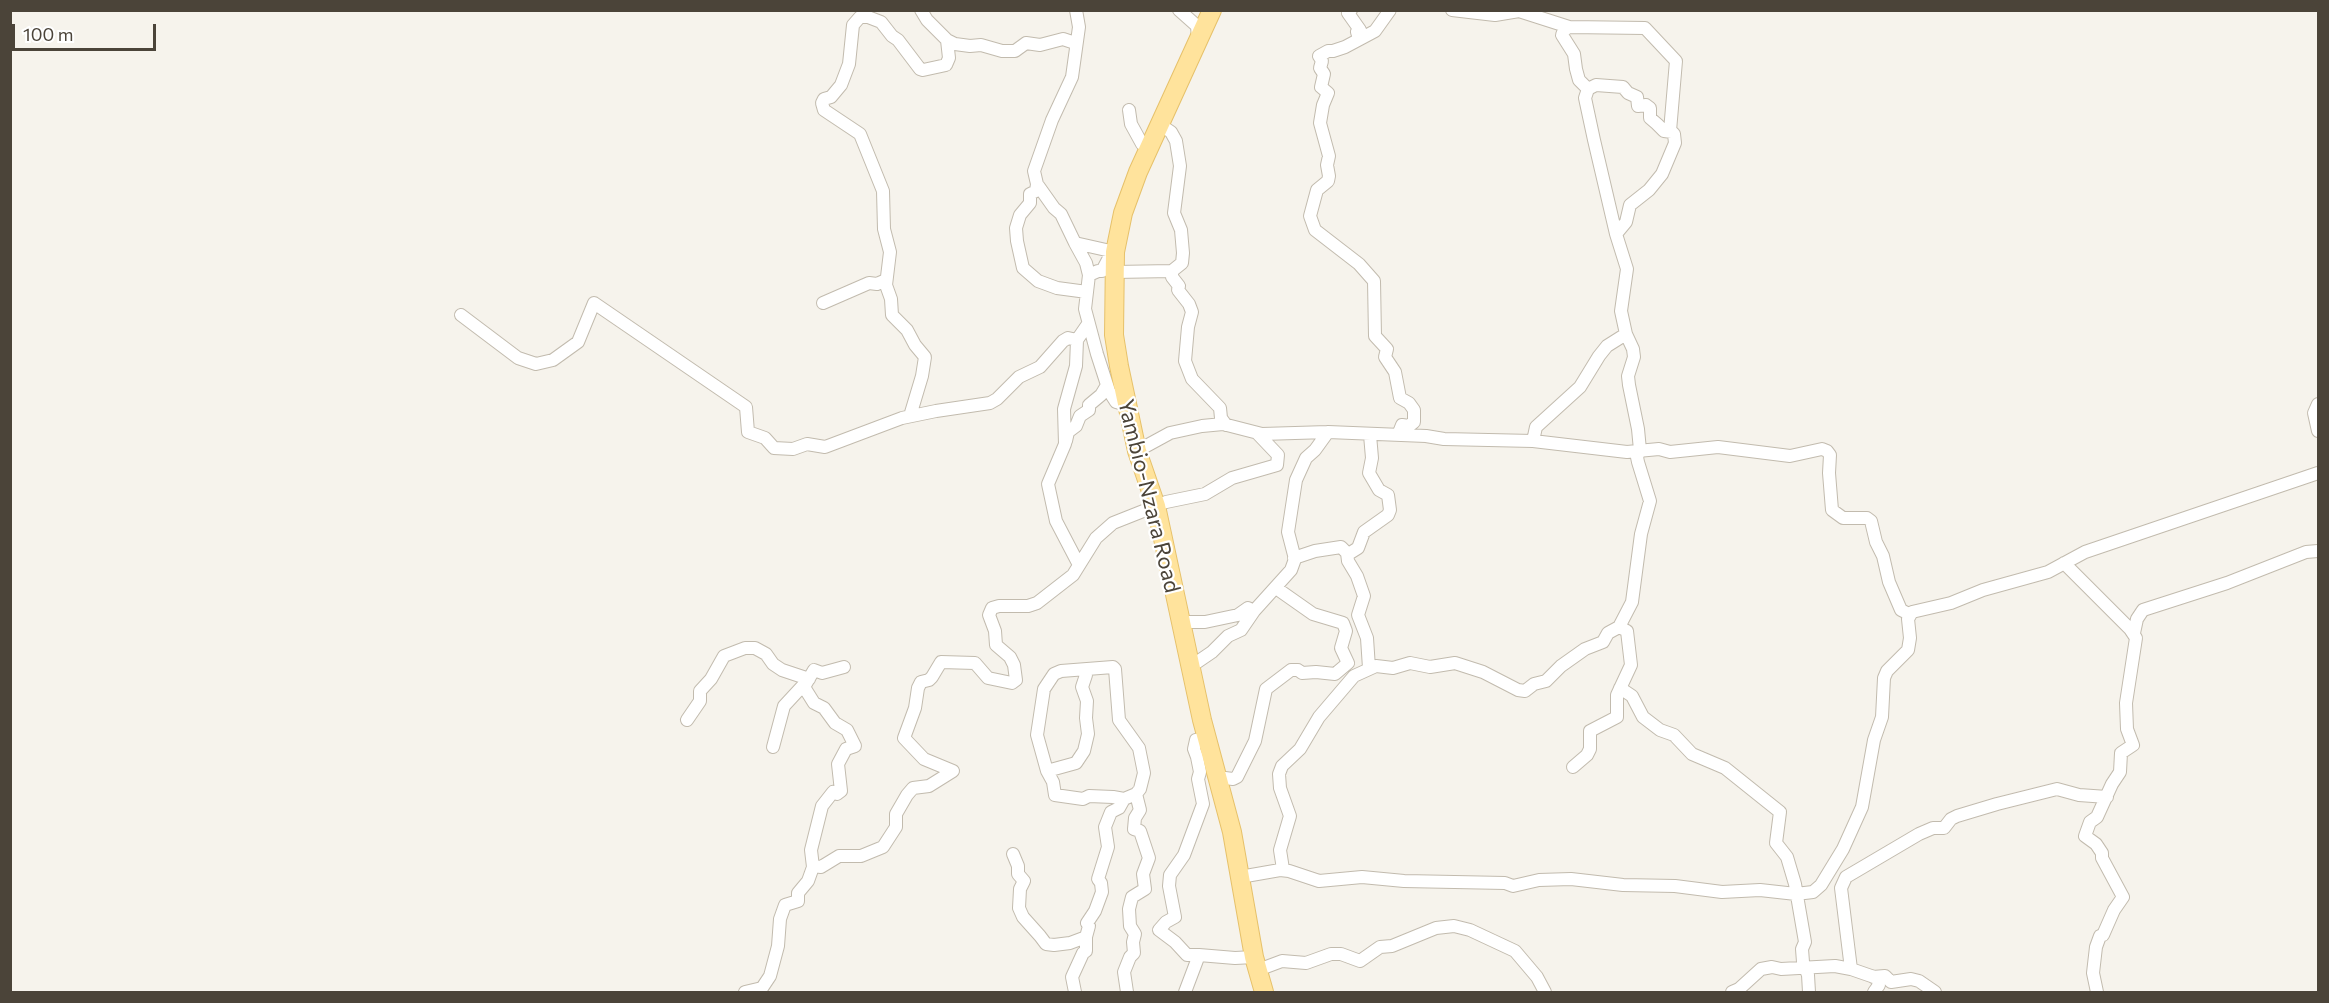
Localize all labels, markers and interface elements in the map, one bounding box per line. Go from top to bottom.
scale bar [15,12,159,50]
text: 100 m [23,23,73,45]
street label: Yambio-Nzara Road [1112,396,1186,596]

